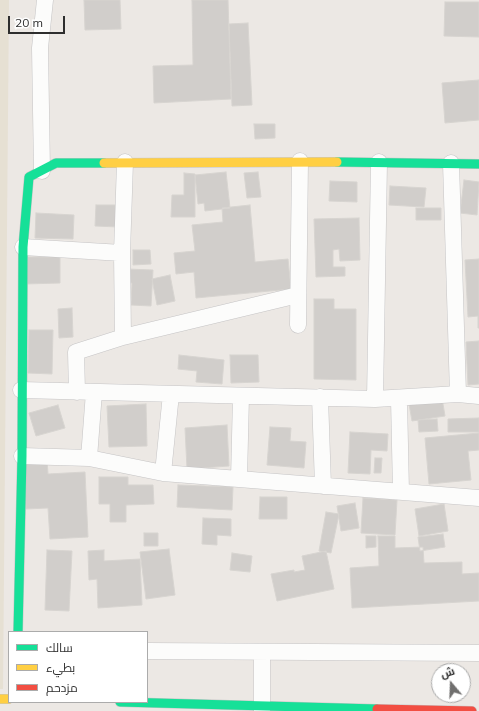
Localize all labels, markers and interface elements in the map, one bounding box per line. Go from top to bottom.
scale bar [10,8,67,34]
text: 20 m [15,15,43,30]
legend [8,631,148,703]
text: سالك [46,640,73,655]
text: بطيء [46,660,75,675]
north arrow [431,663,471,703]
text: ش [438,664,456,682]
text: مزدحم [46,680,78,695]

